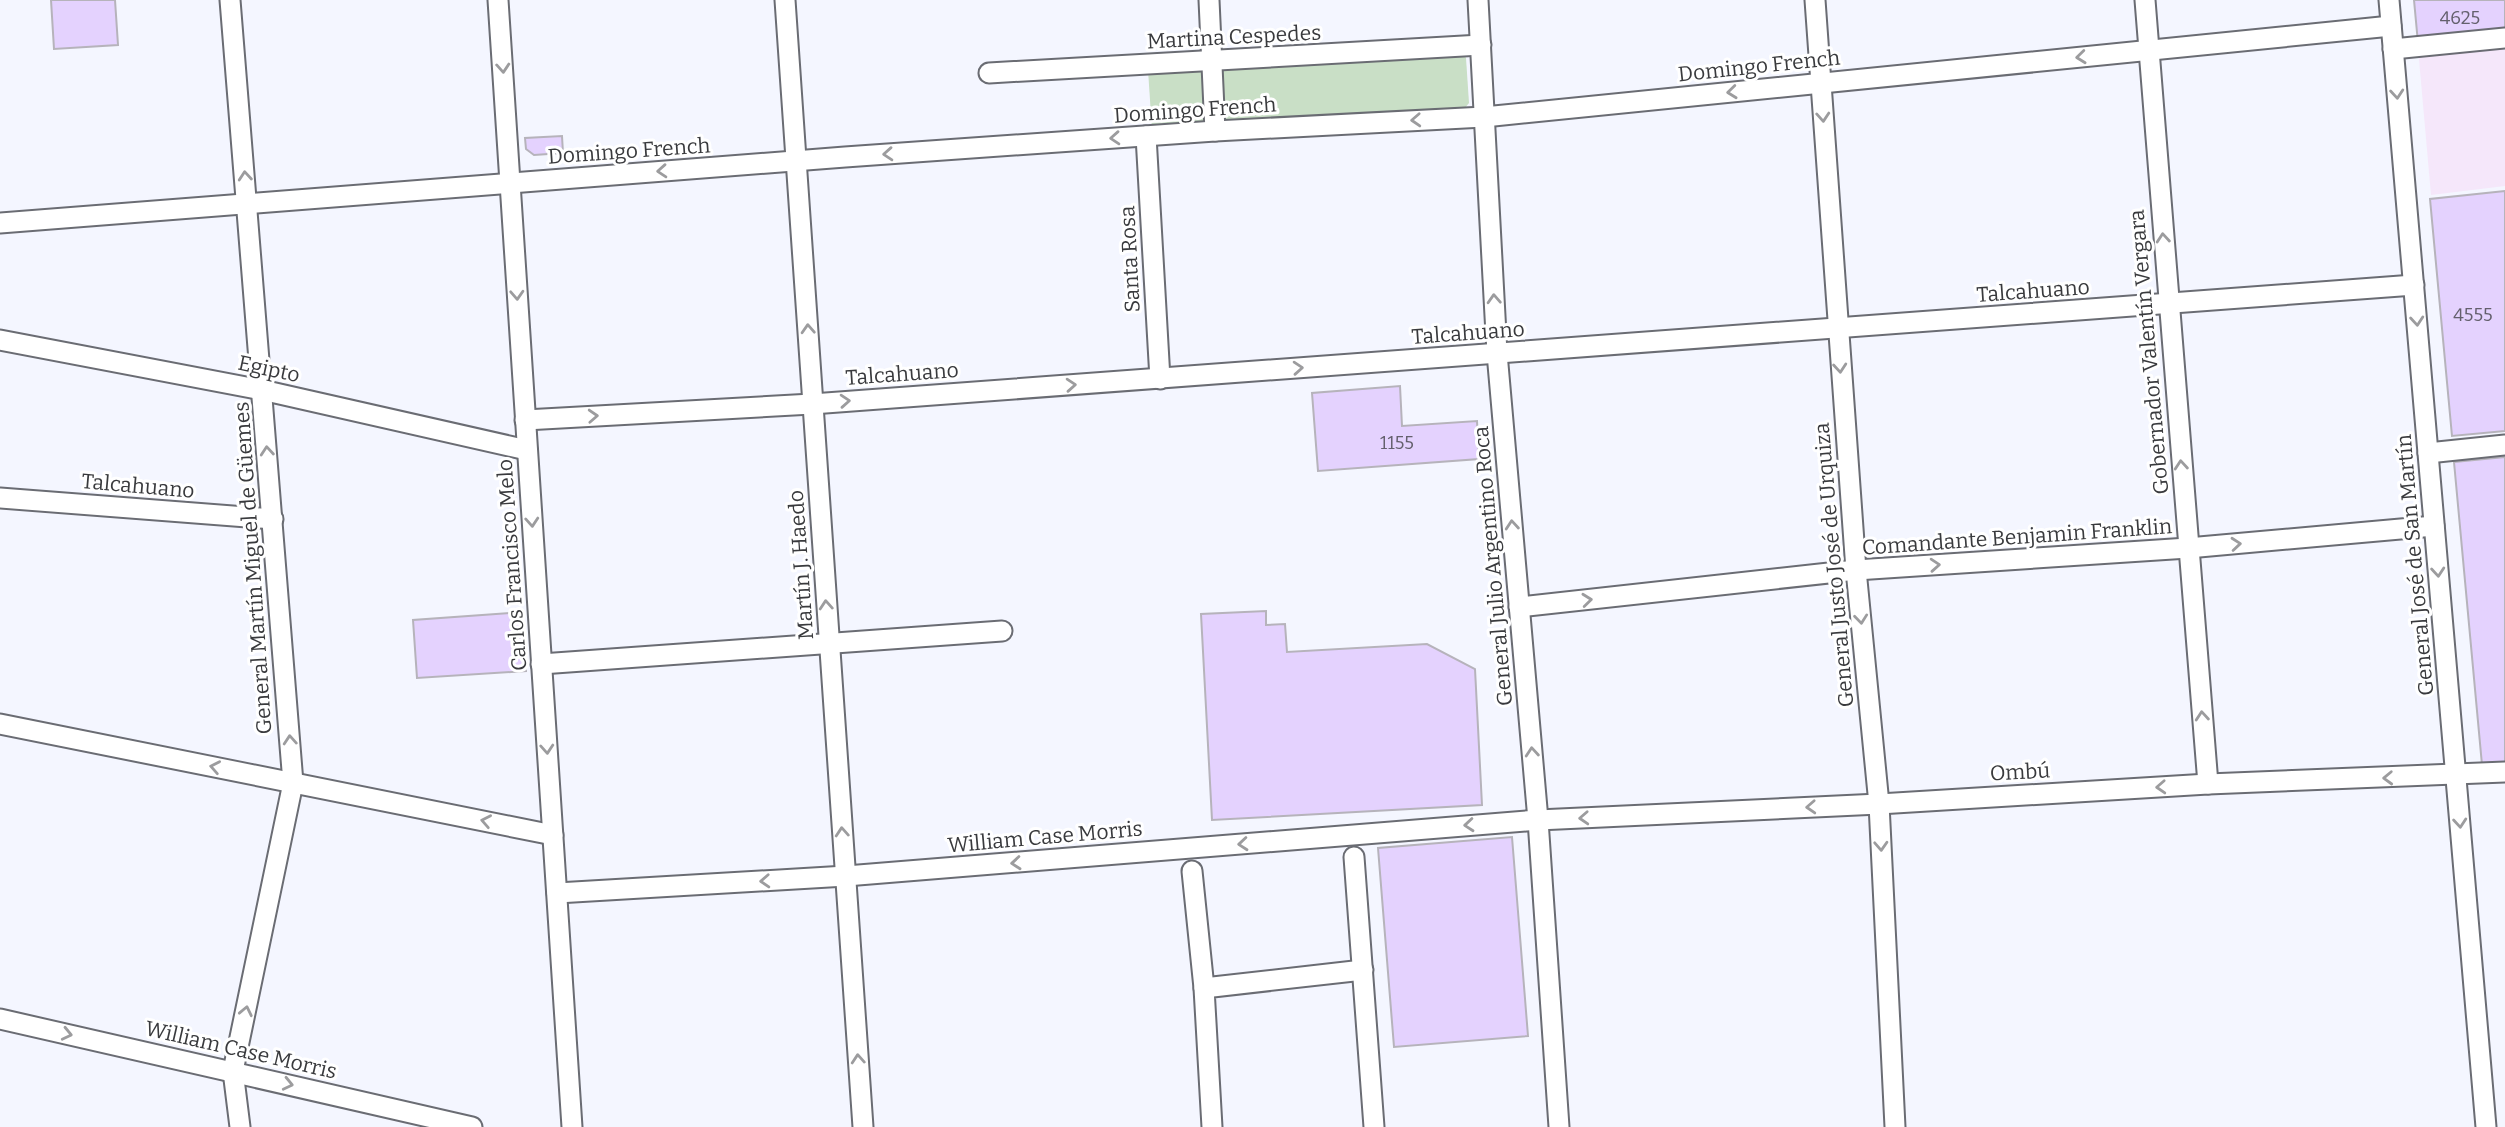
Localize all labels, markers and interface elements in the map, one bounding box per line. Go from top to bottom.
house number: 4625 [2440,7,2480,29]
street label: Martina Cespedes [1146,19,1322,55]
street label: Domingo French [1677,45,1841,87]
one-way arrow [2075,49,2086,64]
one-way arrow [495,63,510,74]
one-way arrow [1726,84,1738,99]
one-way arrow [2389,89,2404,100]
street label: Domingo French [1113,91,1277,129]
one-way arrow [1815,112,1830,123]
one-way arrow [1410,113,1421,128]
one-way arrow [1110,130,1121,145]
street label: Domingo French [547,132,711,170]
one-way arrow [883,146,894,161]
one-way arrow [656,163,667,178]
one-way arrow [238,170,253,181]
street label: Santa Rosa [1114,204,1146,313]
street label: Gobernador Valentín Vergara [2124,208,2174,496]
one-way arrow [2156,232,2171,243]
street label: Talcahuano [1976,274,2090,308]
one-way arrow [510,290,525,301]
one-way arrow [1486,293,1501,304]
house number: 4555 [2453,304,2493,326]
street label: Talcahuano [1411,316,1525,350]
one-way arrow [2409,316,2424,327]
one-way arrow [800,323,815,334]
street label: Egipto [236,350,302,388]
street label: Talcahuano [845,357,959,391]
one-way arrow [1293,361,1304,376]
one-way arrow [1832,363,1847,374]
one-way arrow [1066,378,1077,393]
one-way arrow [839,394,850,409]
street label: General Martín Miguel de Güemes [228,401,278,735]
one-way arrow [588,409,599,424]
street label: General Justo José de Urquiza [1809,421,1859,708]
street label: General Julio Argentino Roca [1468,425,1518,707]
house number: 1155 [1380,432,1414,454]
street label: General José de San Martín [2391,433,2439,697]
one-way arrow [260,445,275,456]
street label: Carlos Francisco Melo [492,458,532,672]
one-way arrow [2174,459,2189,470]
street label: Talcahuano [80,468,196,504]
street label: Martín J. Haedo [783,489,819,641]
street label: Comandante Benjamin Franklin [1861,513,2173,561]
one-way arrow [524,517,539,528]
one-way arrow [1505,519,1520,530]
one-way arrow [2230,537,2241,552]
one-way arrow [1930,558,1941,573]
one-way arrow [2430,567,2445,578]
one-way arrow [1581,592,1593,607]
one-way arrow [819,599,834,610]
one-way arrow [1853,614,1868,625]
one-way arrow [2195,710,2210,721]
one-way arrow [283,734,298,745]
one-way arrow [539,744,554,755]
one-way arrow [1525,746,1540,757]
street label: Ombú [1989,757,2051,787]
one-way arrow [209,761,221,776]
one-way arrow [2382,770,2393,785]
one-way arrow [2155,779,2166,794]
one-way arrow [1805,799,1816,814]
one-way arrow [1578,810,1589,825]
one-way arrow [480,815,492,830]
street label: William Case Morris [946,816,1144,858]
one-way arrow [1464,817,1475,832]
one-way arrow [2452,818,2467,829]
one-way arrow [835,826,850,837]
one-way arrow [1237,836,1248,851]
one-way arrow [1874,841,1889,852]
one-way arrow [1010,855,1021,870]
one-way arrow [759,873,770,888]
one-way arrow [237,1005,252,1017]
street label: William Case Morris [143,1015,339,1085]
one-way arrow [61,1026,73,1040]
one-way arrow [851,1053,866,1064]
one-way arrow [282,1076,294,1090]

